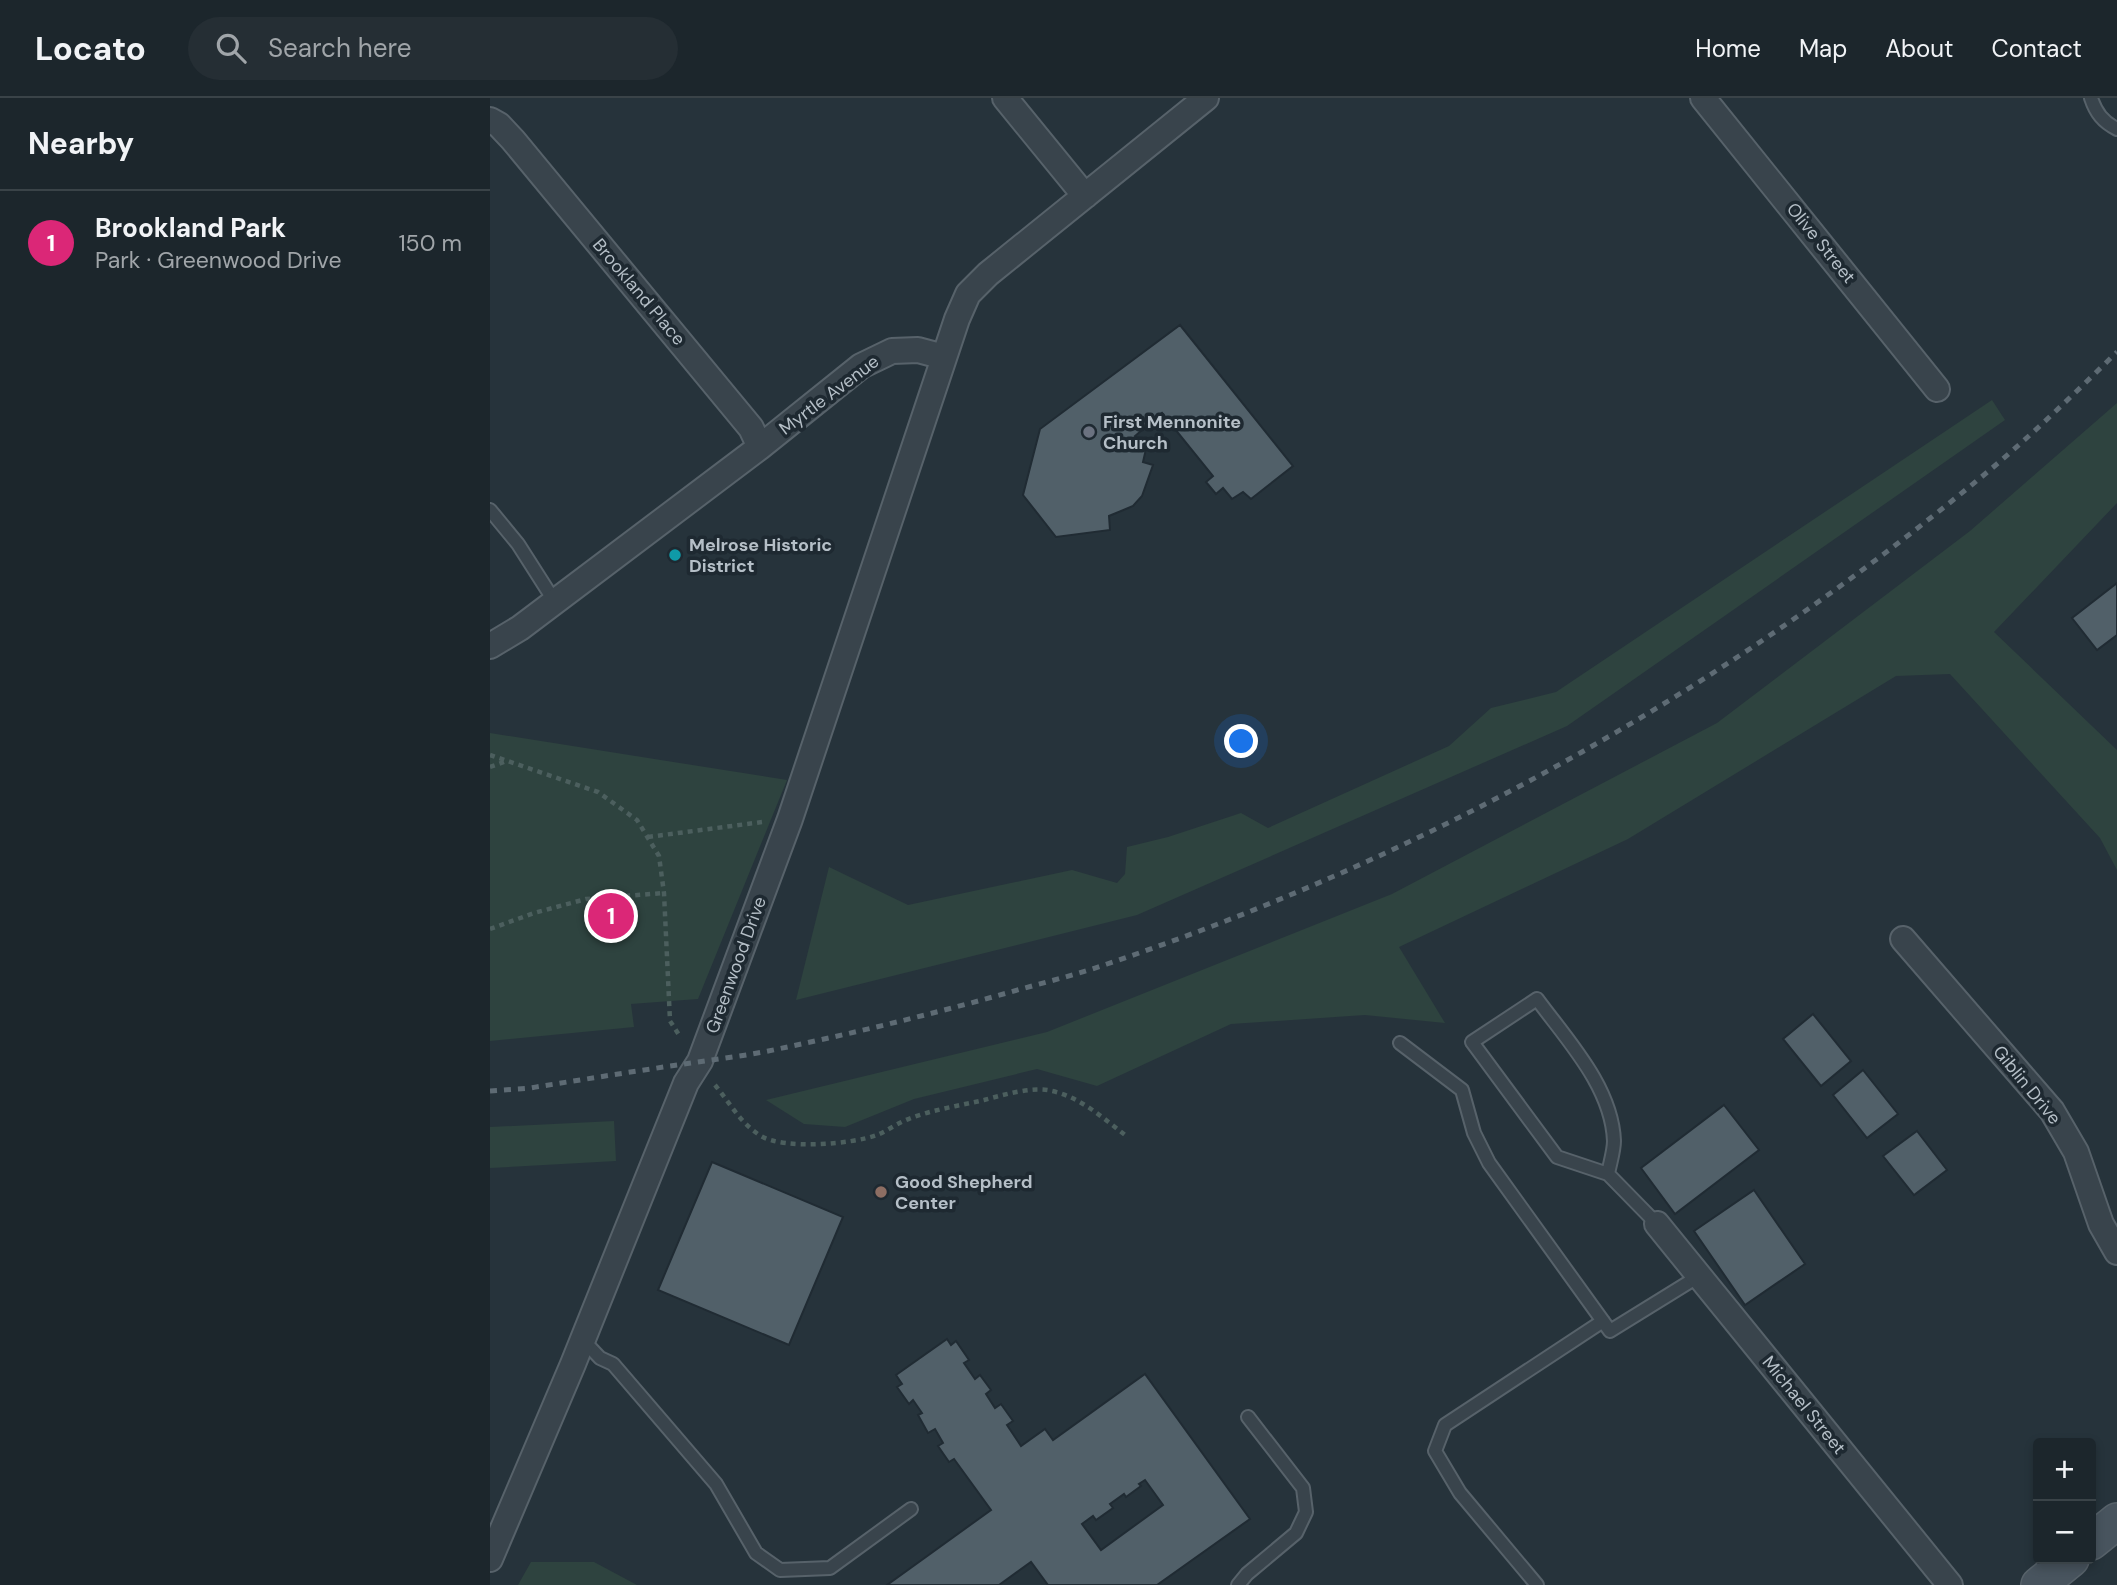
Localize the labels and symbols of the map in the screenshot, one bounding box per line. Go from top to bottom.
street label: Olive Street [1781,198,1861,288]
street label: Brookland Place [587,234,691,350]
street label: Myrtle Avenue [774,350,884,440]
place label: First Mennonite Church [1103,410,1241,455]
marker: First Mennonite Church [1081,424,1097,440]
place label: Melrose Historic District [689,533,832,578]
marker: Melrose Historic District [667,547,683,563]
your location [1224,724,1258,758]
pin: 1 [588,890,634,942]
street label: Greenwood Drive [700,893,772,1037]
street label: Giblin Drive [1988,1040,2066,1130]
place label: Good Shepherd Center [895,1170,1033,1215]
marker: Good Shepherd Center [873,1184,889,1200]
street label: Michael Street [1757,1351,1851,1459]

